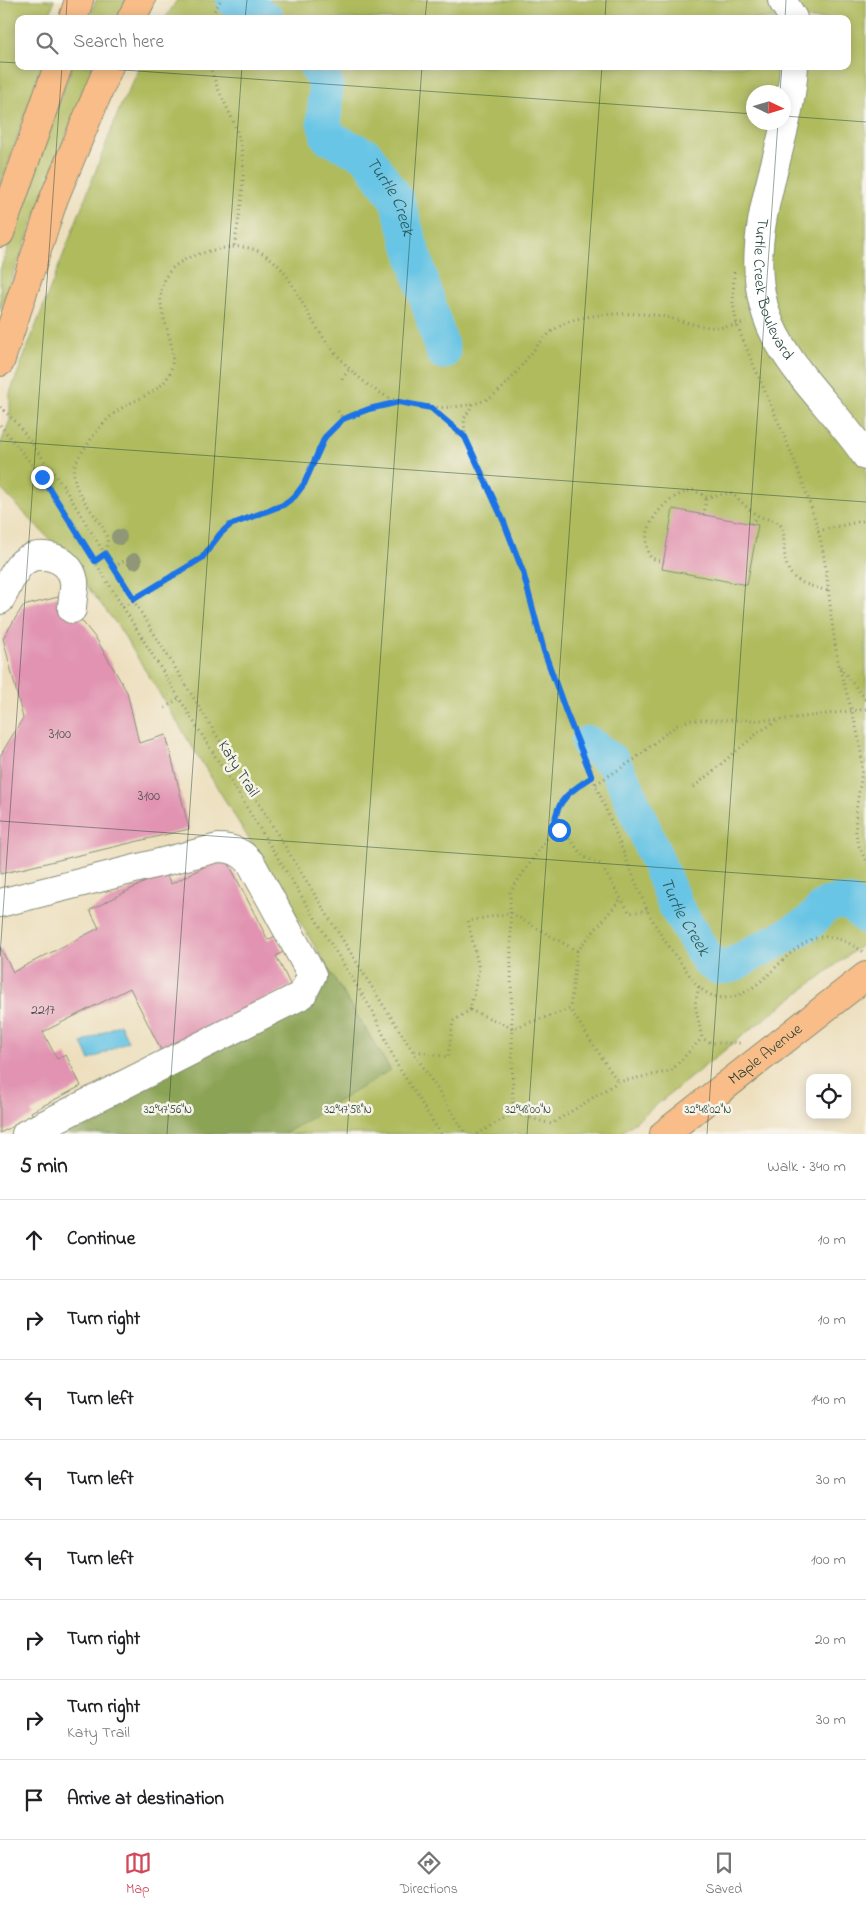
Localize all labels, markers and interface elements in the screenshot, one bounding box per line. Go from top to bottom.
search box [15,15,851,70]
icon: search [33,29,61,57]
text: Search here [73,29,164,56]
north arrow [746,85,791,130]
water label: Turtle Creek [359,152,421,241]
street label: Turtle Creek Boulevard [746,216,799,365]
route end [31,466,54,489]
house number: 3100 [49,724,71,745]
street label: Katy Trail [211,736,265,802]
house number: 3100 [138,786,160,807]
route start [548,819,571,842]
water label: Turtle Creek [652,874,716,962]
house number: 2217 [31,1000,55,1021]
street label: Maple Avenue [723,1017,808,1091]
map controls [806,1074,851,1119]
button: locate [806,1074,851,1119]
text: 32°47'56"N [144,1101,192,1119]
text: 32°47'58"N [324,1101,372,1119]
text: 32°48'00"N [505,1101,551,1119]
text: 32°48'02"N [685,1101,731,1119]
text: 5 min [20,1152,68,1182]
text: Walk · 340 m [767,1155,846,1179]
icon: ahead [20,1226,48,1254]
text: Continue [67,1226,135,1253]
text: 10 m [818,1228,846,1252]
icon: right [20,1306,48,1334]
text: Turn right [67,1306,140,1333]
text: 10 m [818,1308,846,1332]
icon: left [20,1386,48,1414]
text: Turn left [67,1386,134,1413]
text: 140 m [811,1388,846,1412]
icon: left [20,1466,48,1494]
text: Turn left [67,1466,134,1493]
text: 30 m [816,1468,846,1492]
icon: left [20,1546,48,1574]
text: Turn left [67,1546,134,1573]
text: 100 m [811,1548,846,1572]
icon: right [20,1626,48,1654]
text: Turn right [67,1626,140,1653]
text: 20 m [815,1628,846,1652]
text: Turn right [67,1694,140,1721]
icon: right [20,1706,48,1734]
text: 30 m [816,1708,846,1732]
text: Katy Trail [67,1721,130,1745]
icon: arrive [20,1786,48,1814]
text: Arrive at destination [67,1786,224,1813]
tab: Map [124,1849,152,1900]
tab: Directions [400,1849,458,1900]
tab: Saved [706,1849,742,1900]

